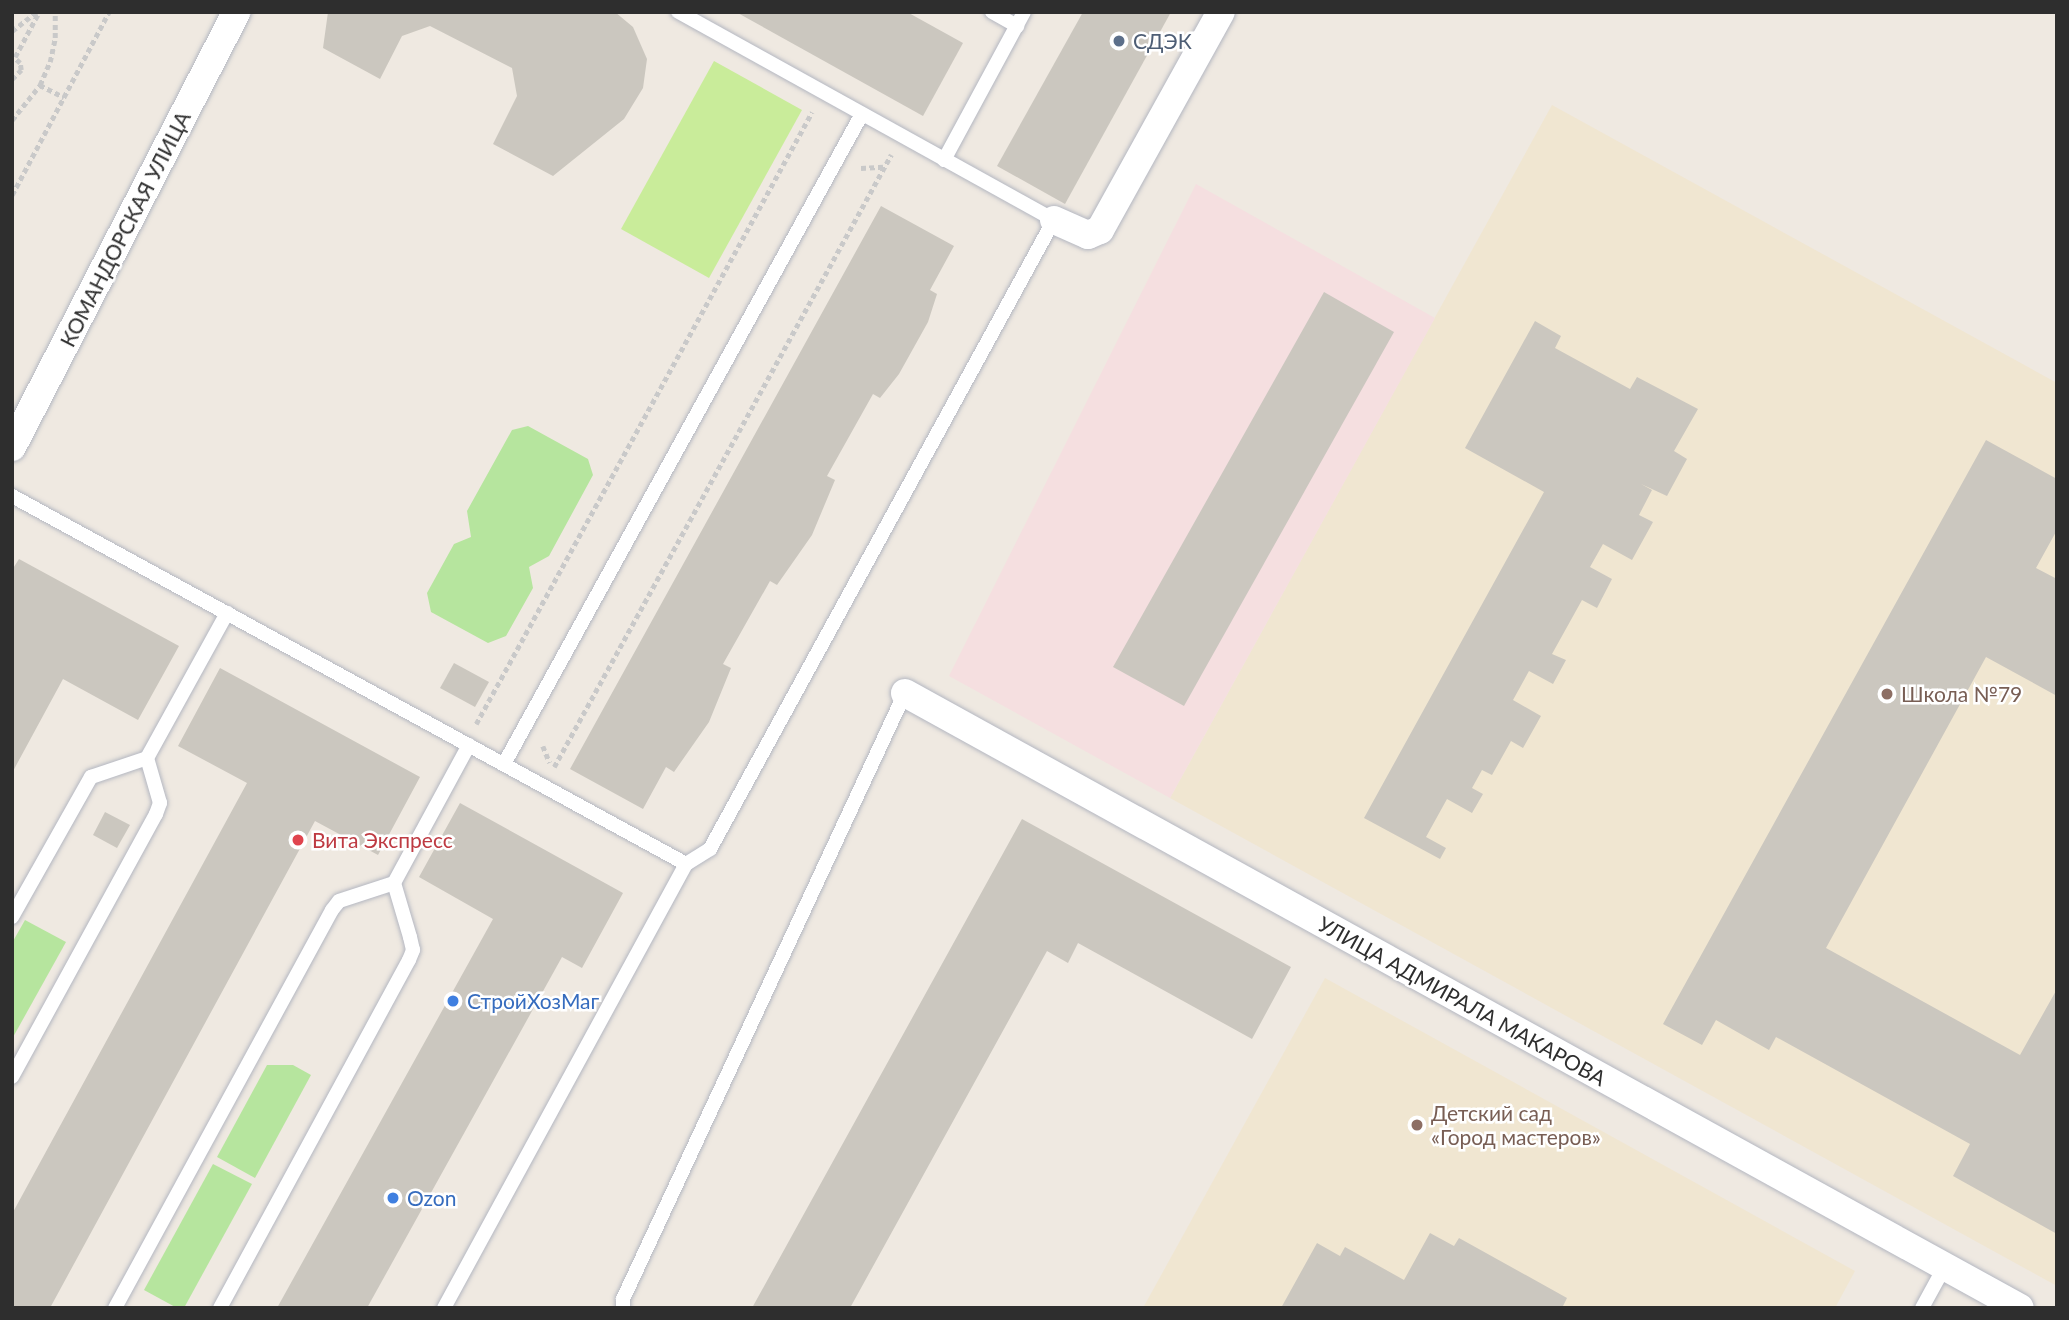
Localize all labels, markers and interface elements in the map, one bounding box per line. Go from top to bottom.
place label: СДЭК [1133,28,1192,54]
marker: СДЭК [1111,33,1127,49]
street label: КОМАНДОРСКАЯ УЛИЦА [55,107,195,351]
place label: Школа №79 [1901,681,2022,707]
marker: Школа №79 [1879,686,1895,702]
place label: Вита Экспресс [312,827,453,853]
marker: Вита Экспресс [290,832,306,848]
street label: УЛИЦА АДМИРАЛА МАКАРОВА [1314,911,1610,1091]
place label: СтройХозМаг [467,988,599,1014]
marker: СтройХозМаг [445,993,461,1009]
place label: Детский сад «Город мастеров» [1431,1100,1601,1150]
marker: Детский сад «Город мастеров» [1409,1117,1425,1133]
place label: Ozon [407,1185,456,1211]
marker: Ozon [385,1190,401,1206]

